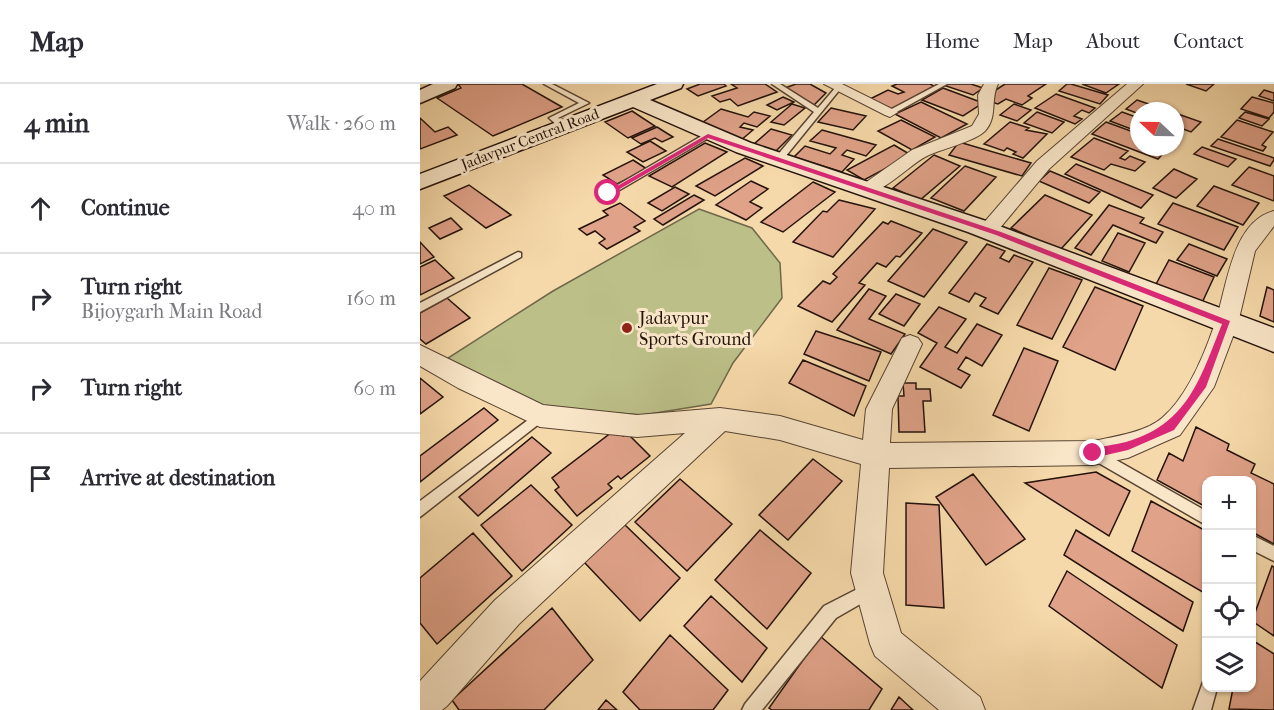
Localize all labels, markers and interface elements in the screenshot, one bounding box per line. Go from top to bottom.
text: Map [30,25,84,58]
text: Home [925,29,980,53]
text: Map [1013,29,1053,53]
text: About [1086,29,1140,53]
text: Contact [1173,29,1244,53]
north arrow [1130,102,1184,156]
street label: Jadavpur Central Road [458,104,602,174]
text: 4 min [24,108,89,139]
text: Walk · 260 m [287,112,396,135]
route start [594,179,620,205]
icon: ahead [24,192,57,225]
text: Continue [81,195,170,221]
text: 40 m [352,197,396,220]
text: Turn right [81,274,182,300]
icon: right [24,282,57,315]
text: 160 m [346,287,396,310]
text: Bijoygarh Main Road [81,300,262,323]
place label: Jadavpur Sports Ground [637,308,752,350]
marker: Jadavpur Sports Ground [620,321,634,335]
icon: right [24,372,57,405]
text: Turn right [81,375,182,401]
text: 60 m [353,377,396,400]
route end [1079,439,1105,465]
icon: arrive [24,462,57,495]
text: Arrive at destination [81,465,275,491]
map controls [1202,476,1256,692]
button: + [1202,476,1256,530]
button: − [1202,530,1256,584]
button: locate [1202,584,1256,638]
button: layers [1202,638,1256,692]

